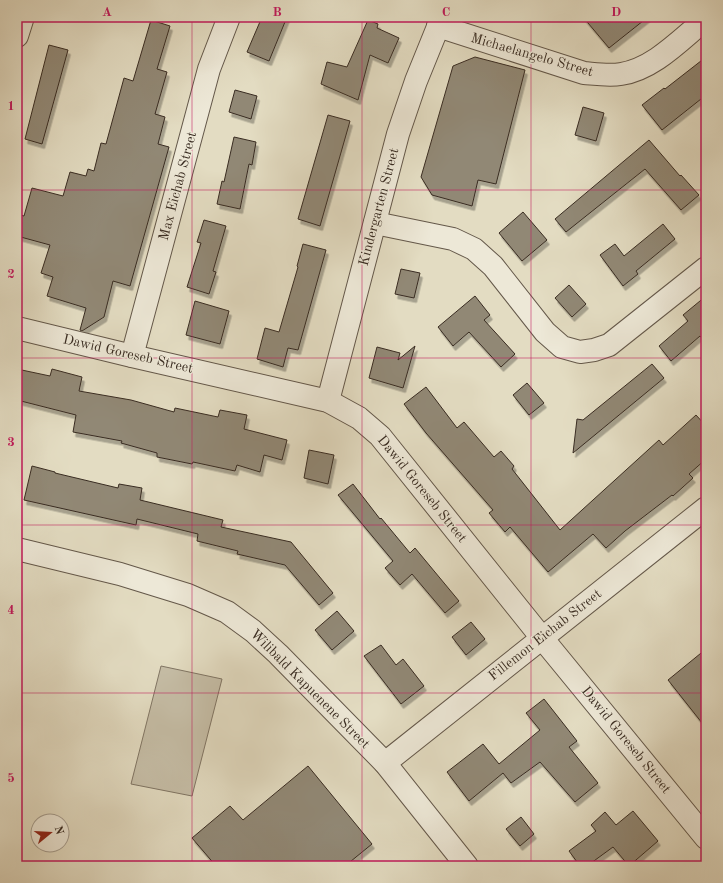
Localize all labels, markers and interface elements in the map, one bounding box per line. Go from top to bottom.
text: A [102,6,112,19]
text: B [272,6,282,19]
text: C [442,6,450,19]
text: D [611,6,621,19]
street label: Michaelangelo Street [469,31,595,79]
text: 1 [7,100,15,113]
street label: Max Eichab Street [157,130,199,242]
street label: Kindergarten Street [357,146,402,268]
text: 2 [7,268,15,281]
street label: Dawid Goreseb Street [61,332,195,376]
street label: Dawid Goreseb Street [375,433,469,545]
text: 3 [7,436,15,449]
street label: Fillemon Eichab Street [486,587,604,683]
text: 4 [7,604,15,617]
street label: Wilibald Kapuenene Street [248,627,372,751]
street label: Dawid Goreseb Street [579,684,673,796]
text: 5 [7,772,15,785]
north arrow [30,813,70,853]
text: N [52,825,65,837]

